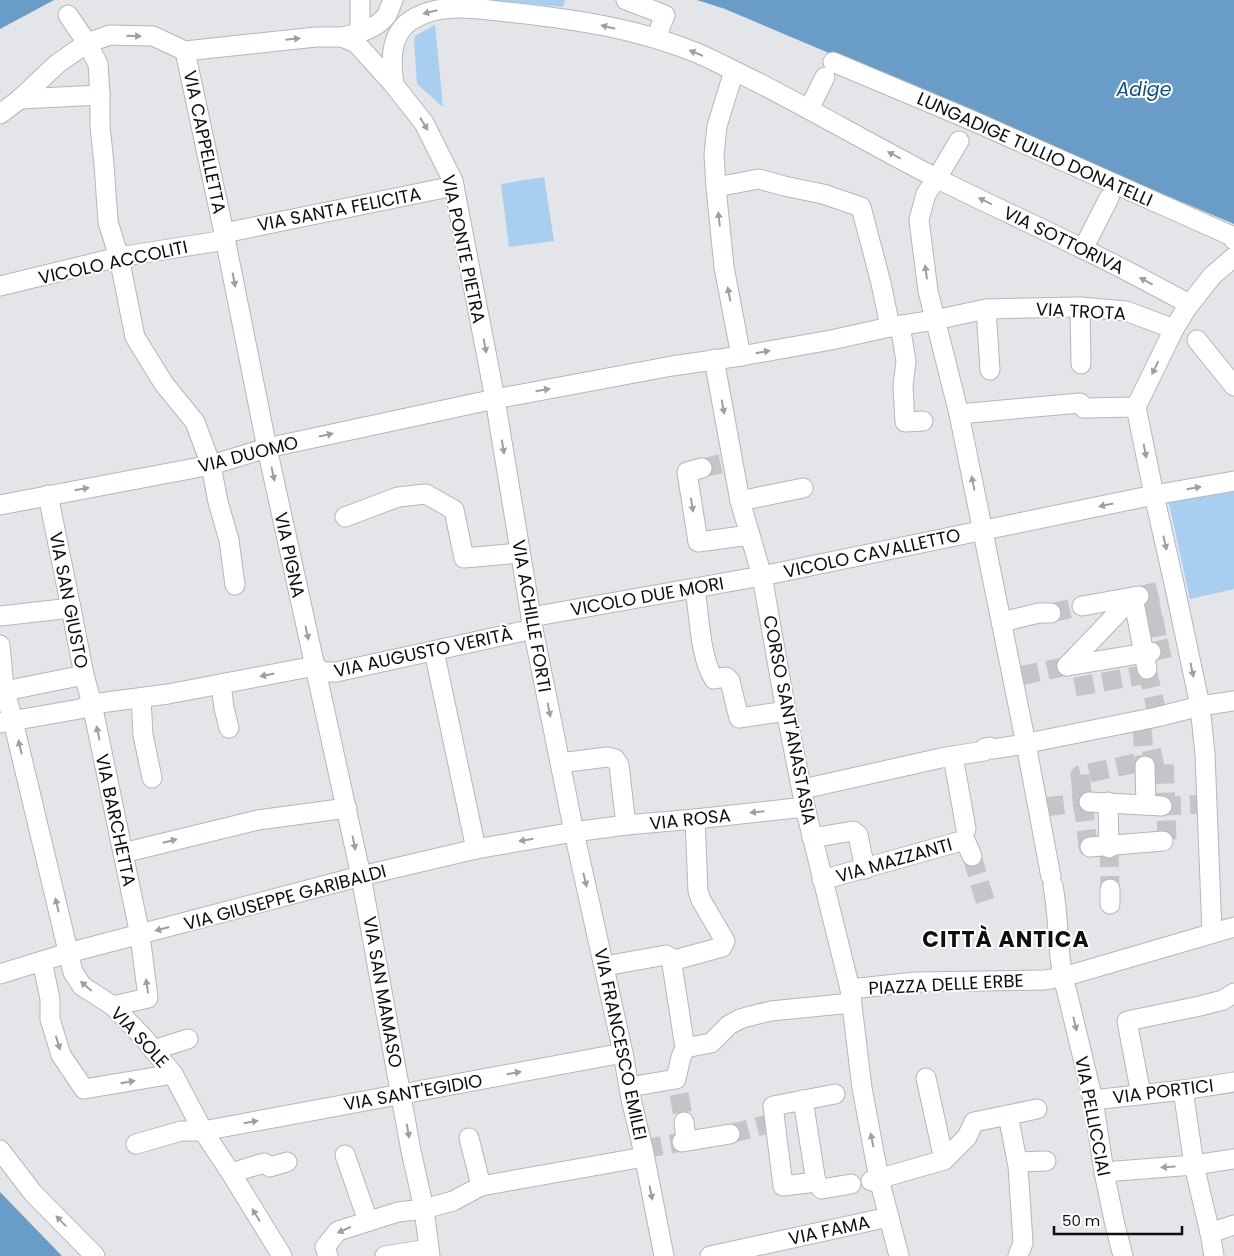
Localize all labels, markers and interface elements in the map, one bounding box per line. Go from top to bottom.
one-way arrow [423,8,438,16]
one-way arrow [601,22,616,30]
one-way arrow [127,32,143,40]
one-way arrow [285,35,301,43]
one-way arrow [688,49,703,57]
street label: VIA CAPPELLETTA [178,68,232,216]
water label: Adige [1116,76,1172,103]
street label: LUNGADIGE TULLIO DONATELLI [913,86,1157,212]
one-way arrow [419,117,428,130]
one-way arrow [887,151,902,159]
street label: VIA PONTE PIETRA [436,172,492,326]
street label: VIA SANTA FELICITA [255,181,423,237]
one-way arrow [978,197,992,205]
street label: VIA SOTTORIVA [999,200,1129,280]
one-way arrow [715,210,723,226]
street label: VICOLO ACCOLITI [36,234,190,290]
one-way arrow [921,264,929,280]
one-way arrow [230,273,238,289]
one-way arrow [1139,277,1154,285]
one-way arrow [725,286,733,302]
street label: VIA TROTA [1035,296,1127,326]
one-way arrow [481,338,489,354]
one-way arrow [755,348,771,356]
one-way arrow [1151,361,1159,375]
one-way arrow [535,386,551,394]
one-way arrow [719,400,727,415]
street label: VIA DUOMO [195,430,301,478]
one-way arrow [319,431,334,439]
one-way arrow [499,439,507,455]
one-way arrow [1141,444,1149,459]
one-way arrow [269,467,277,483]
one-way arrow [969,475,977,490]
one-way arrow [1186,484,1202,492]
one-way arrow [75,485,90,493]
one-way arrow [688,497,696,513]
one-way arrow [1099,501,1114,509]
street label: VIA PIGNA [269,510,311,600]
street label: VICOLO CAVALLETTO [781,522,963,584]
street label: VIA SAN GIUSTO [43,530,95,670]
one-way arrow [1161,535,1169,550]
street label: VIA ACHILLE FORTI [506,538,558,694]
street label: VICOLO DUE MORI [568,570,726,622]
street label: CORSO SANT'ANASTASIA [757,613,823,827]
street label: VIA AUGUSTO VERITÀ [331,621,515,683]
one-way arrow [304,625,312,641]
one-way arrow [1188,662,1196,677]
one-way arrow [258,672,274,680]
one-way arrow [545,703,553,718]
one-way arrow [94,725,102,740]
one-way arrow [16,740,24,755]
street label: VIA BARCHETTA [90,751,142,889]
street label: VIA ROSA [648,802,732,836]
one-way arrow [749,808,765,816]
street label: VIA MAZZANTI [833,832,955,888]
one-way arrow [350,835,358,850]
one-way arrow [163,837,178,845]
one-way arrow [517,837,533,845]
street label: VIA GIUSEPPE GARIBALDI [181,858,389,936]
one-way arrow [581,872,589,887]
one-way arrow [53,898,61,913]
street label: VIA SAN MAMASO [357,914,409,1070]
district label: CITTÀ ANTICA [922,924,1090,955]
one-way arrow [154,925,169,933]
street label: VIA FRANCESCO EMILEI [588,946,654,1142]
street label: PIAZZA DELLE ERBE [868,967,1024,1001]
one-way arrow [142,977,150,993]
one-way arrow [79,981,92,992]
street label: VIA SOLE [105,1001,175,1073]
one-way arrow [1071,1017,1079,1032]
one-way arrow [54,1035,62,1050]
street label: VIA PELLICCIAI [1069,1054,1117,1178]
street label: VIA SANT'EGIDIO [342,1067,484,1117]
one-way arrow [506,1069,522,1077]
street label: VIA PORTICI [1111,1072,1215,1110]
one-way arrow [121,1077,137,1085]
one-way arrow [243,1118,258,1126]
one-way arrow [404,1123,412,1139]
one-way arrow [868,1132,876,1148]
one-way arrow [1160,1164,1176,1172]
one-way arrow [648,1185,656,1201]
scale bar [1054,1204,1182,1236]
one-way arrow [252,1208,261,1221]
street label: VIA FAMA [786,1209,872,1251]
text: 50 m [1062,1210,1100,1231]
one-way arrow [55,1215,67,1227]
one-way arrow [337,1227,351,1235]

